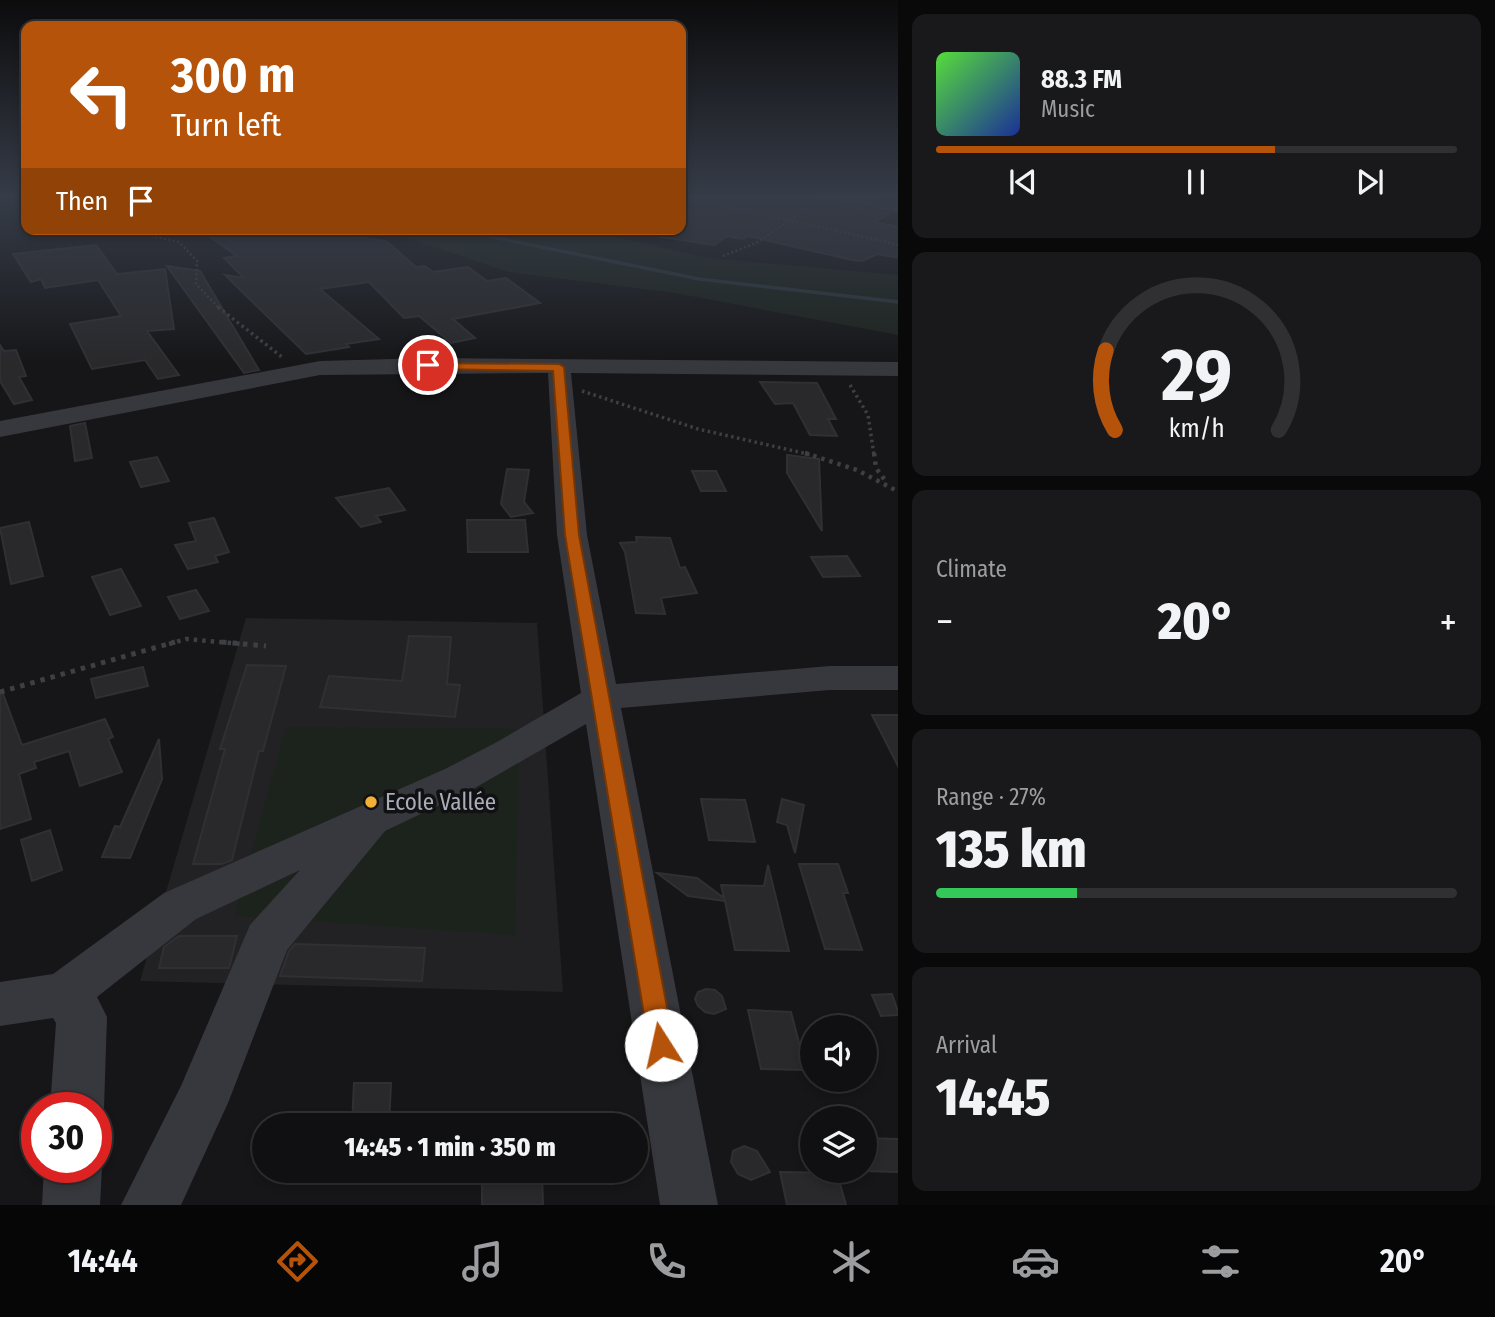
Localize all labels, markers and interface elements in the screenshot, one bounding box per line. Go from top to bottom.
text: 300 m [171,46,295,105]
icon: left [56,49,147,140]
text: 88.3 FM [1041,64,1122,95]
text: Music [1041,95,1095,123]
text: Turn left [171,106,281,144]
icon: previous [1004,163,1042,201]
icon: pause [1177,163,1215,201]
icon: next [1351,163,1389,201]
icon: arrive [122,182,160,220]
text: Then [56,186,108,217]
text: 29 [1160,333,1232,420]
pin [398,335,458,395]
icon: arrive [409,346,447,384]
text: km/h [1169,414,1224,444]
text: Climate [936,555,1007,583]
text: 20° [1158,590,1235,653]
text: − [936,599,953,645]
text: + [1440,599,1457,645]
text: Range · 27% [936,783,1046,811]
place label: Ecole Vallée [385,788,496,816]
marker: Ecole Vallée [363,794,379,810]
text: 135 km [936,818,1087,881]
position arrow [624,1008,698,1082]
map controls [800,1015,877,1183]
button: sound [800,1015,877,1092]
text: Arrival [936,1031,997,1059]
text: 14:45 [936,1066,1050,1129]
speed limit sign: 30 [21,1092,112,1183]
button: layers [800,1106,877,1183]
text: 14:45 · 1 min · 350 m [344,1132,556,1163]
icon: directions [273,1237,322,1286]
icon: music [458,1237,507,1286]
icon: phone [642,1237,691,1286]
icon: climate [827,1237,876,1286]
icon: car [1011,1237,1060,1286]
icon: filters [1196,1237,1245,1286]
text: 14:44 [68,1242,138,1280]
text: 20° [1380,1242,1427,1280]

